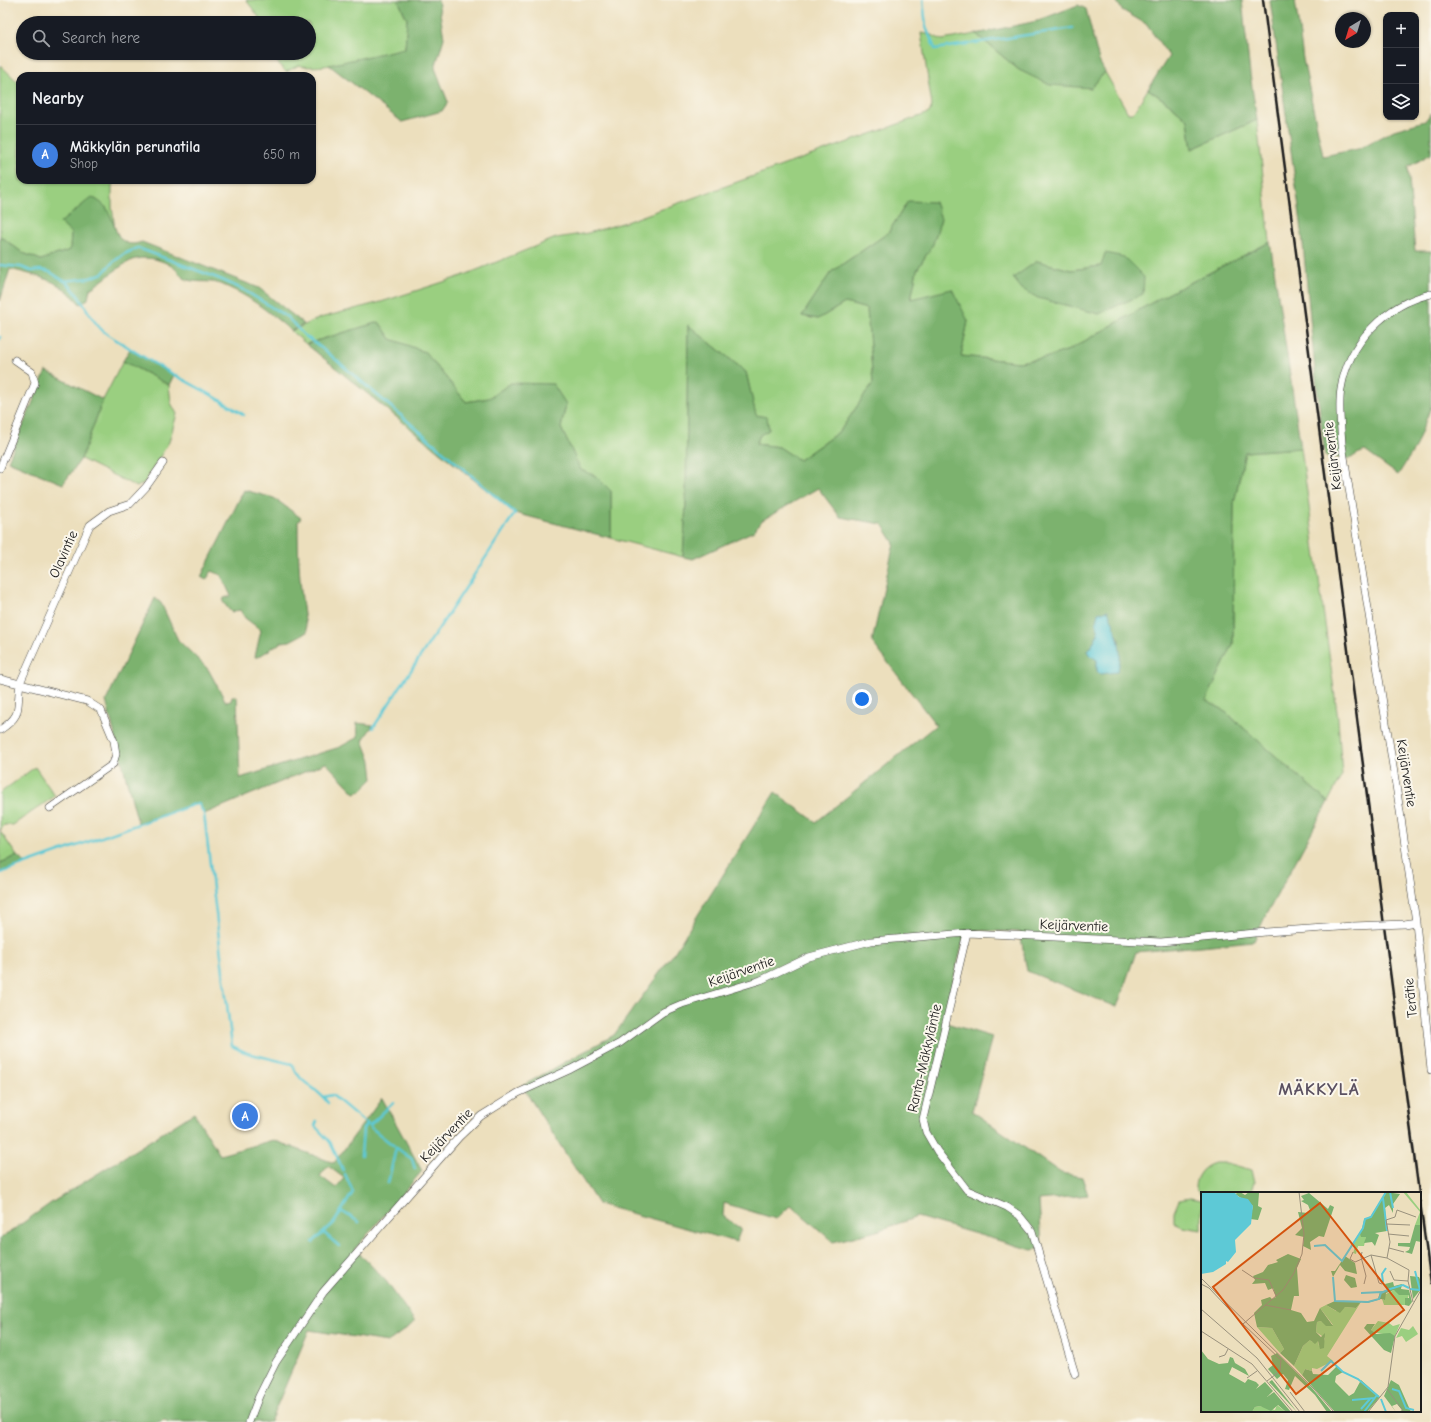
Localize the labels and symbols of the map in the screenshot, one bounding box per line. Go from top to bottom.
north arrow [1335,12,1371,48]
street label: Keijärventie [1320,421,1345,491]
street label: Olavintie [45,528,81,581]
your location [852,689,872,709]
street label: Keijärventie [1393,738,1420,808]
street label: Keijärventie [1039,916,1109,935]
street label: Keijärventie [706,952,776,991]
street label: Terätie [1400,977,1421,1019]
street label: Ranta-Mäkkyläntie [904,1002,945,1114]
district label: MÄKKYLÄ [1278,1079,1360,1100]
pin: A [232,1101,258,1131]
street label: Keijärventie [416,1105,476,1166]
inset map [1201,1192,1421,1412]

